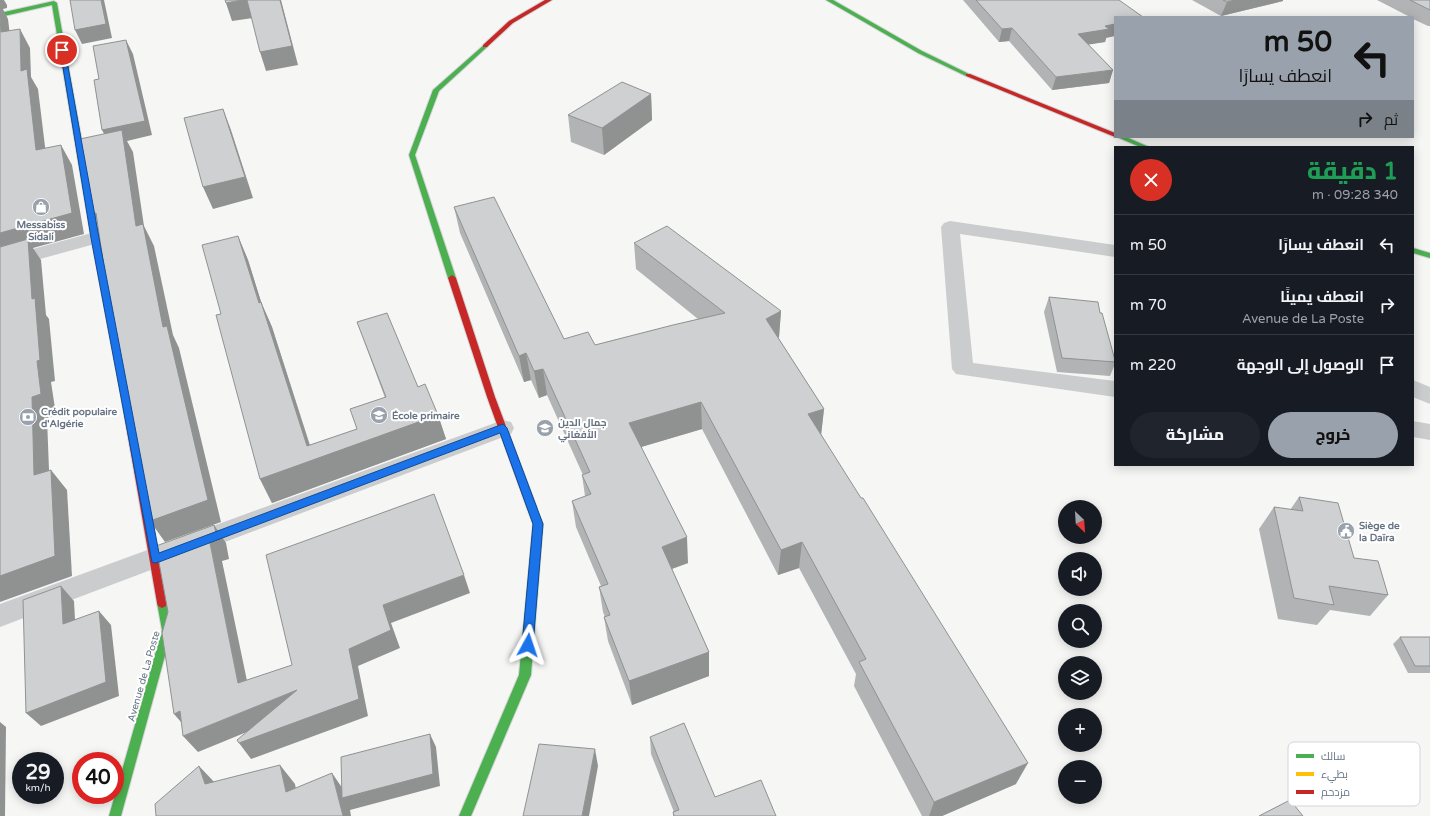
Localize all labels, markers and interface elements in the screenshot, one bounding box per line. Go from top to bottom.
text: 50 m [1264,25,1332,59]
icon: left [1346,32,1398,84]
pin [45,33,79,67]
icon: arrive [51,39,73,61]
text: انعطف يسارًا [1239,65,1332,87]
icon: right [1354,108,1376,130]
text: ثم [1384,111,1398,129]
text: 1 دقيقة [1307,157,1398,186]
button: close [1130,159,1172,201]
text: 340 m · 09:28 [1312,187,1398,203]
shop icon: Messabiss Sidali [31,197,51,217]
place label: Messabiss Sidali [17,219,66,243]
icon: left [1376,234,1398,256]
text: 50 m [1130,236,1167,254]
text: انعطف يسارًا [1278,236,1364,254]
text: انعطف يمينًا [1280,288,1364,306]
icon: right [1376,294,1398,316]
text: 70 m [1130,296,1167,314]
text: Avenue de La Poste [1242,311,1364,327]
icon: arrive [1376,354,1398,376]
text: 220 m [1130,356,1176,374]
text: الوصول إلى الوجهة [1237,356,1364,374]
school or university icon: École primaire [369,405,389,425]
place label: Crédit populaire d'Algérie [41,406,118,430]
bank icon: Crédit populaire d'Algérie [18,407,38,427]
place label: École primaire [392,410,460,422]
button: مشاركة [1130,412,1260,458]
button: خروج [1268,412,1398,458]
place label: جمال الدين الأفغاني [558,417,607,443]
school or university icon: جمال الدين الأفغاني [535,418,555,438]
north arrow [1058,500,1102,544]
map controls [1058,500,1102,804]
place label: Siège de la Daïra [1359,520,1400,544]
public building icon: Siège de la Daïra [1336,521,1356,541]
button: sound [1058,552,1102,596]
button: search [1058,604,1102,648]
position arrow [507,624,549,666]
street label: Avenue de La Poste [125,629,163,723]
button: layers [1058,656,1102,700]
button: + [1058,708,1102,752]
legend [1288,742,1420,806]
text: سالك [1321,750,1345,763]
speed limit sign: 40 [72,752,124,804]
button: − [1058,760,1102,804]
text: 29 [25,761,51,785]
text: بطيء [1321,768,1348,783]
text: km/h [25,782,51,794]
text: مزدحم [1321,786,1350,800]

